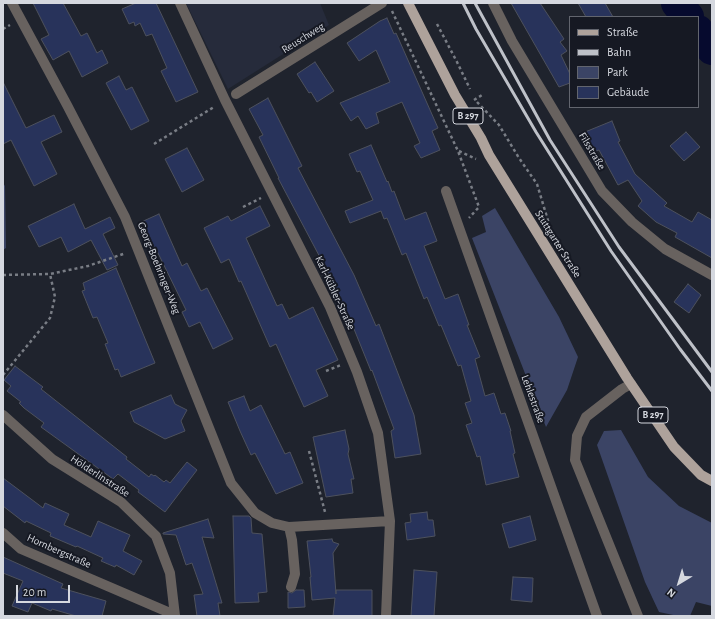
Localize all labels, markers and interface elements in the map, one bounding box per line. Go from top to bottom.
legend [569,16,699,108]
street label: Reuschweg [279,20,327,56]
text: Straße [607,26,638,38]
text: Bahn [607,46,631,58]
text: Park [607,66,628,78]
text: Gebäude [607,86,649,98]
road number: B 297 [453,108,483,124]
street label: Filsstraße [576,130,608,172]
street label: Stuttgarter Straße [532,208,584,280]
street label: Georg-Boehringer-Weg [134,220,184,316]
street label: Karl-Kübler-Straße [312,254,358,332]
street label: Lehlestraße [518,373,548,425]
road number: B 297 [638,407,668,423]
street label: Hölderlinstraße [68,452,132,500]
street label: Hornbergstraße [25,531,93,571]
north arrow [659,563,699,603]
scale bar [18,577,72,603]
text: 20 m [23,586,46,598]
text: N [665,586,678,600]

